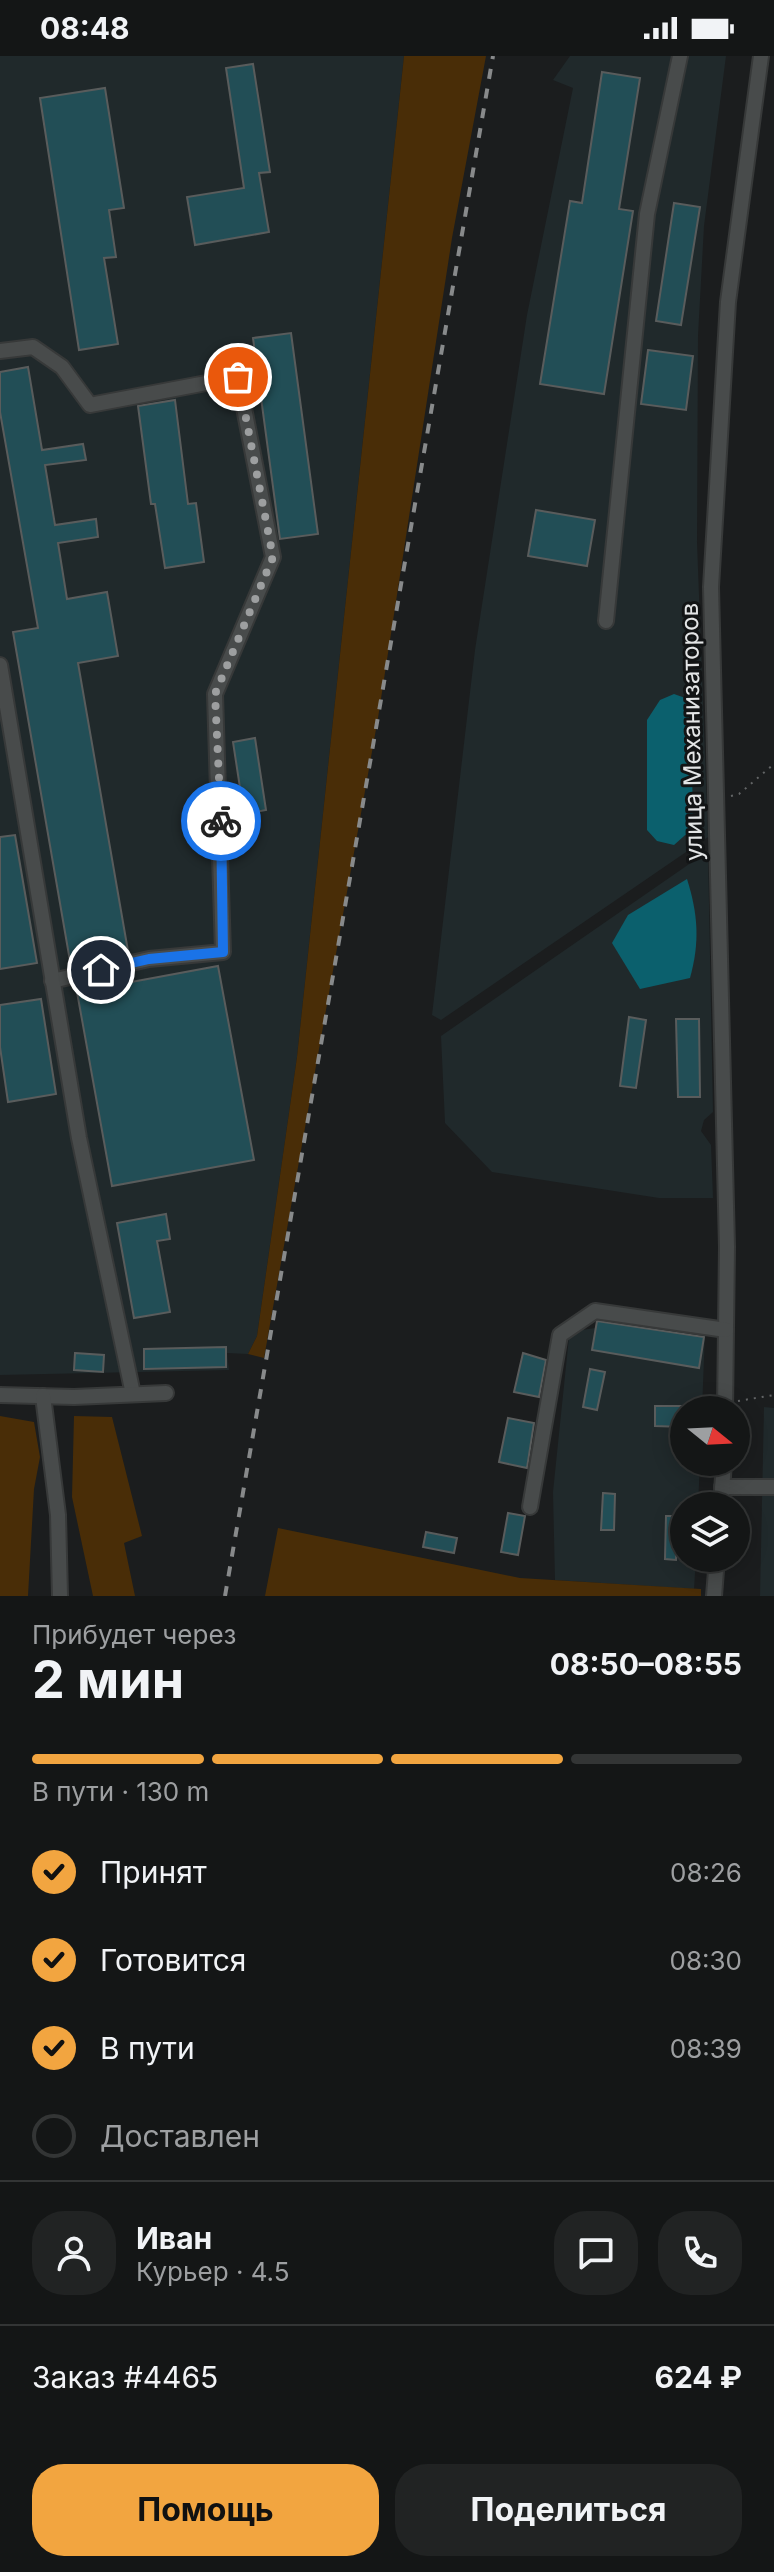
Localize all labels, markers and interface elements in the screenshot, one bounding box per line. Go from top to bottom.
text: 08:48 [40,10,130,46]
pin [204,343,272,411]
icon: bag [216,355,260,399]
street label: улица Механизаторов [675,603,708,861]
courier [181,781,261,861]
icon: bike [199,799,243,843]
pin [67,936,135,1004]
icon: home [79,948,123,992]
north arrow [670,1396,750,1476]
map controls [670,1396,750,1572]
button: layers [670,1492,750,1572]
text: Прибудет через [32,1619,236,1650]
text: 08:50–08:55 [550,1646,742,1682]
text: 2 мин [32,1648,184,1711]
text: В пути · 130 m [32,1776,209,1807]
icon: check [32,1850,76,1894]
text: Принят [100,1854,207,1890]
text: 08:26 [670,1857,742,1888]
icon: check [32,1938,76,1982]
text: Готовится [100,1942,246,1978]
text: 08:30 [670,1945,742,1976]
icon: check [32,2026,76,2070]
text: В пути [100,2030,195,2066]
text: 08:39 [670,2033,742,2064]
text: Доставлен [100,2118,260,2154]
button: person [32,2211,116,2295]
button: chat [554,2211,638,2295]
button: phone [658,2211,742,2295]
text: Иван [136,2220,212,2256]
text: Курьер · 4.5 [136,2256,290,2287]
text: Заказ #4465 [32,2359,218,2395]
text: 624 ₽ [654,2359,742,2395]
button: Помощь [32,2464,379,2556]
button: Поделиться [395,2464,742,2556]

